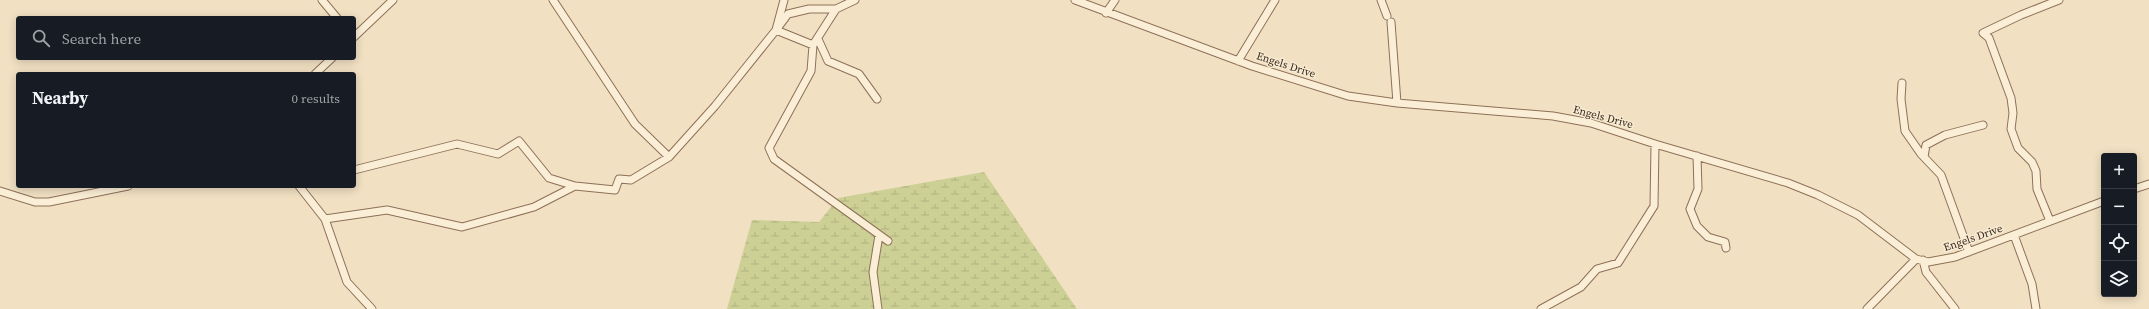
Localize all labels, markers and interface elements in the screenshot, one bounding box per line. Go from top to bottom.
search box [16,16,356,60]
icon: search [30,27,52,49]
text: Search here [62,28,141,49]
street label: Engels Drive [1254,48,1318,82]
text: Nearby [32,86,88,110]
text: 0 results [292,90,340,107]
street label: Engels Drive [1571,102,1635,132]
map controls [2101,153,2137,297]
button: + [2101,153,2137,189]
button: − [2101,189,2137,225]
street label: Engels Drive [1941,221,2005,255]
button: locate [2101,225,2137,261]
button: layers [2101,261,2137,297]

